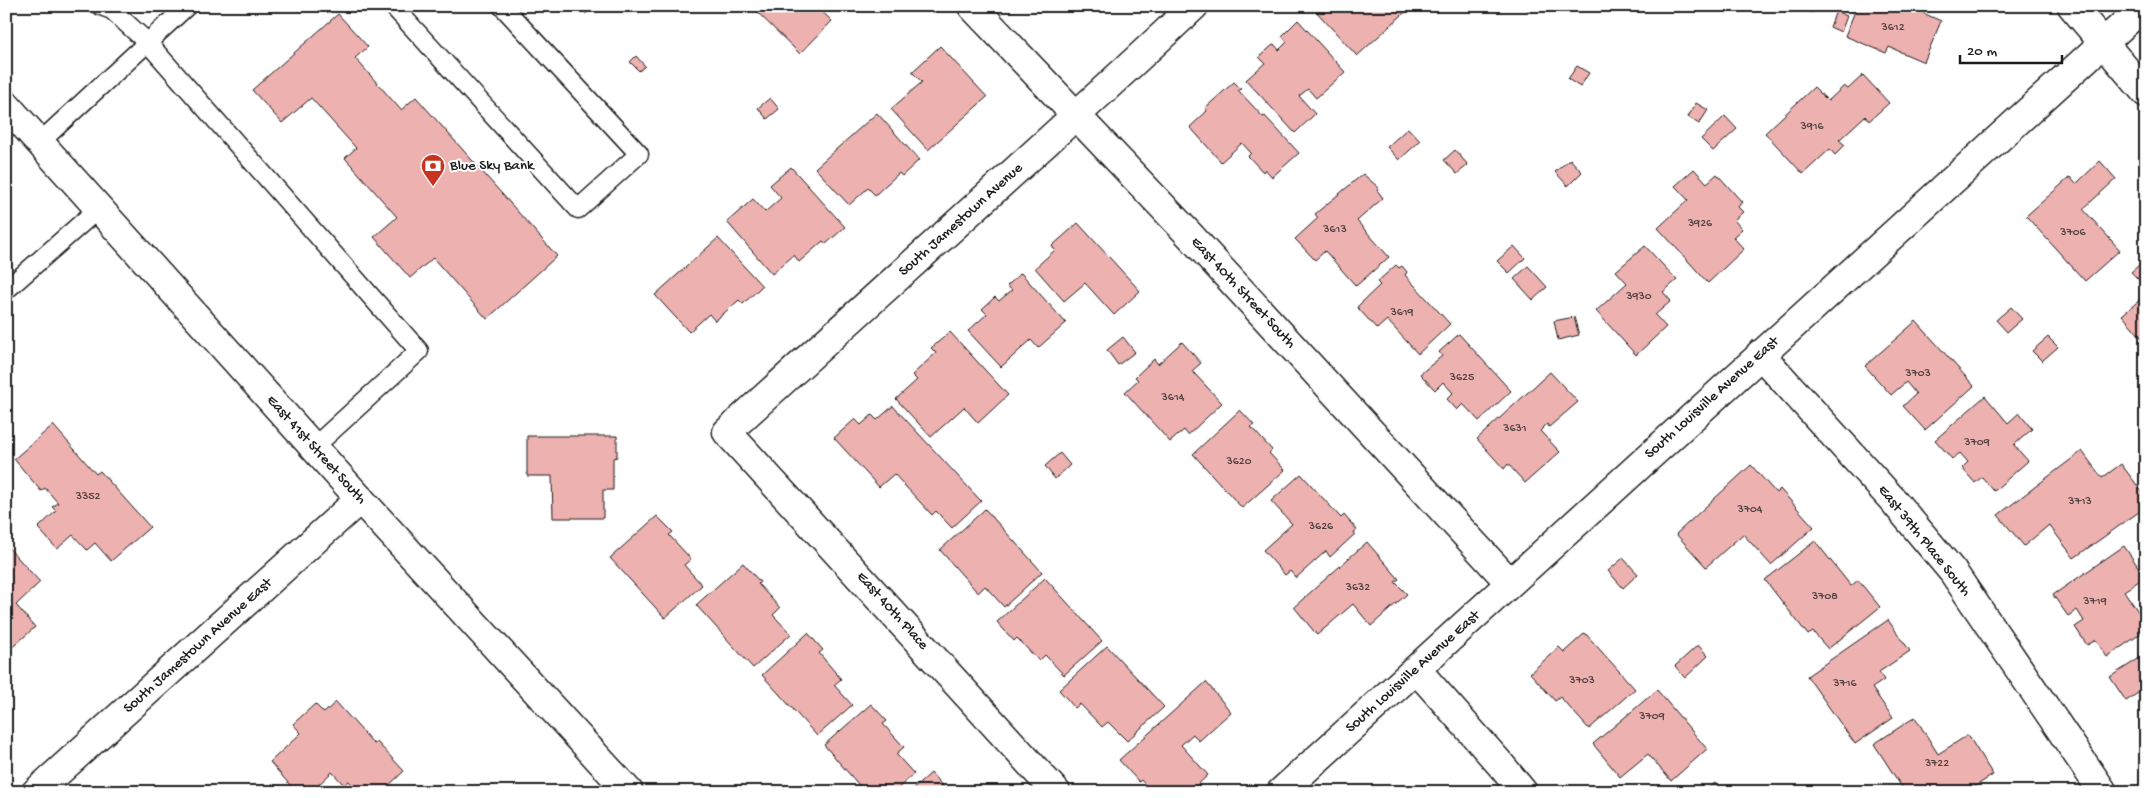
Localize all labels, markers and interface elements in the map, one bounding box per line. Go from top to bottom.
house number: 3612 [1880,21,1905,35]
scale bar [1960,32,2062,64]
text: 20 m [1967,43,1997,61]
house number: 3916 [1799,120,1825,134]
bank icon: Blue Sky Bank [420,153,446,187]
place label: Blue Sky Bank [449,157,535,175]
street label: South Jamestown Avenue [895,159,1027,281]
house number: 3926 [1687,217,1713,231]
house number: 3613 [1322,223,1347,237]
house number: 3706 [2059,226,2087,240]
street label: East 40th Street South [1187,234,1299,352]
house number: 3930 [1625,290,1652,304]
house number: 3619 [1389,306,1414,320]
street label: South Louisville Avenue East [1641,332,1784,463]
house number: 3703 [1904,367,1931,381]
house number: 3625 [1449,371,1474,385]
house number: 3614 [1161,391,1185,405]
street label: East 41st Street South [262,392,370,508]
house number: 3631 [1502,422,1527,436]
house number: 3709 [1963,436,1990,450]
house number: 3620 [1225,455,1252,469]
street label: East 39th Place South [1874,482,1974,600]
house number: 3352 [75,490,100,504]
house number: 3713 [2067,495,2092,509]
house number: 3704 [1737,503,1763,517]
house number: 3626 [1308,520,1334,534]
street label: East 40th Place [852,568,932,654]
street label: South Jamestown Avenue East [120,573,277,718]
house number: 3632 [1345,581,1370,595]
house number: 3708 [1811,590,1838,604]
house number: 3719 [2082,595,2107,609]
street label: South Louisville Avenue East [1342,606,1485,737]
house number: 3703 [1568,674,1595,688]
house number: 3716 [1832,677,1858,691]
house number: 3709 [1638,710,1665,724]
house number: 3722 [1924,757,1949,771]

